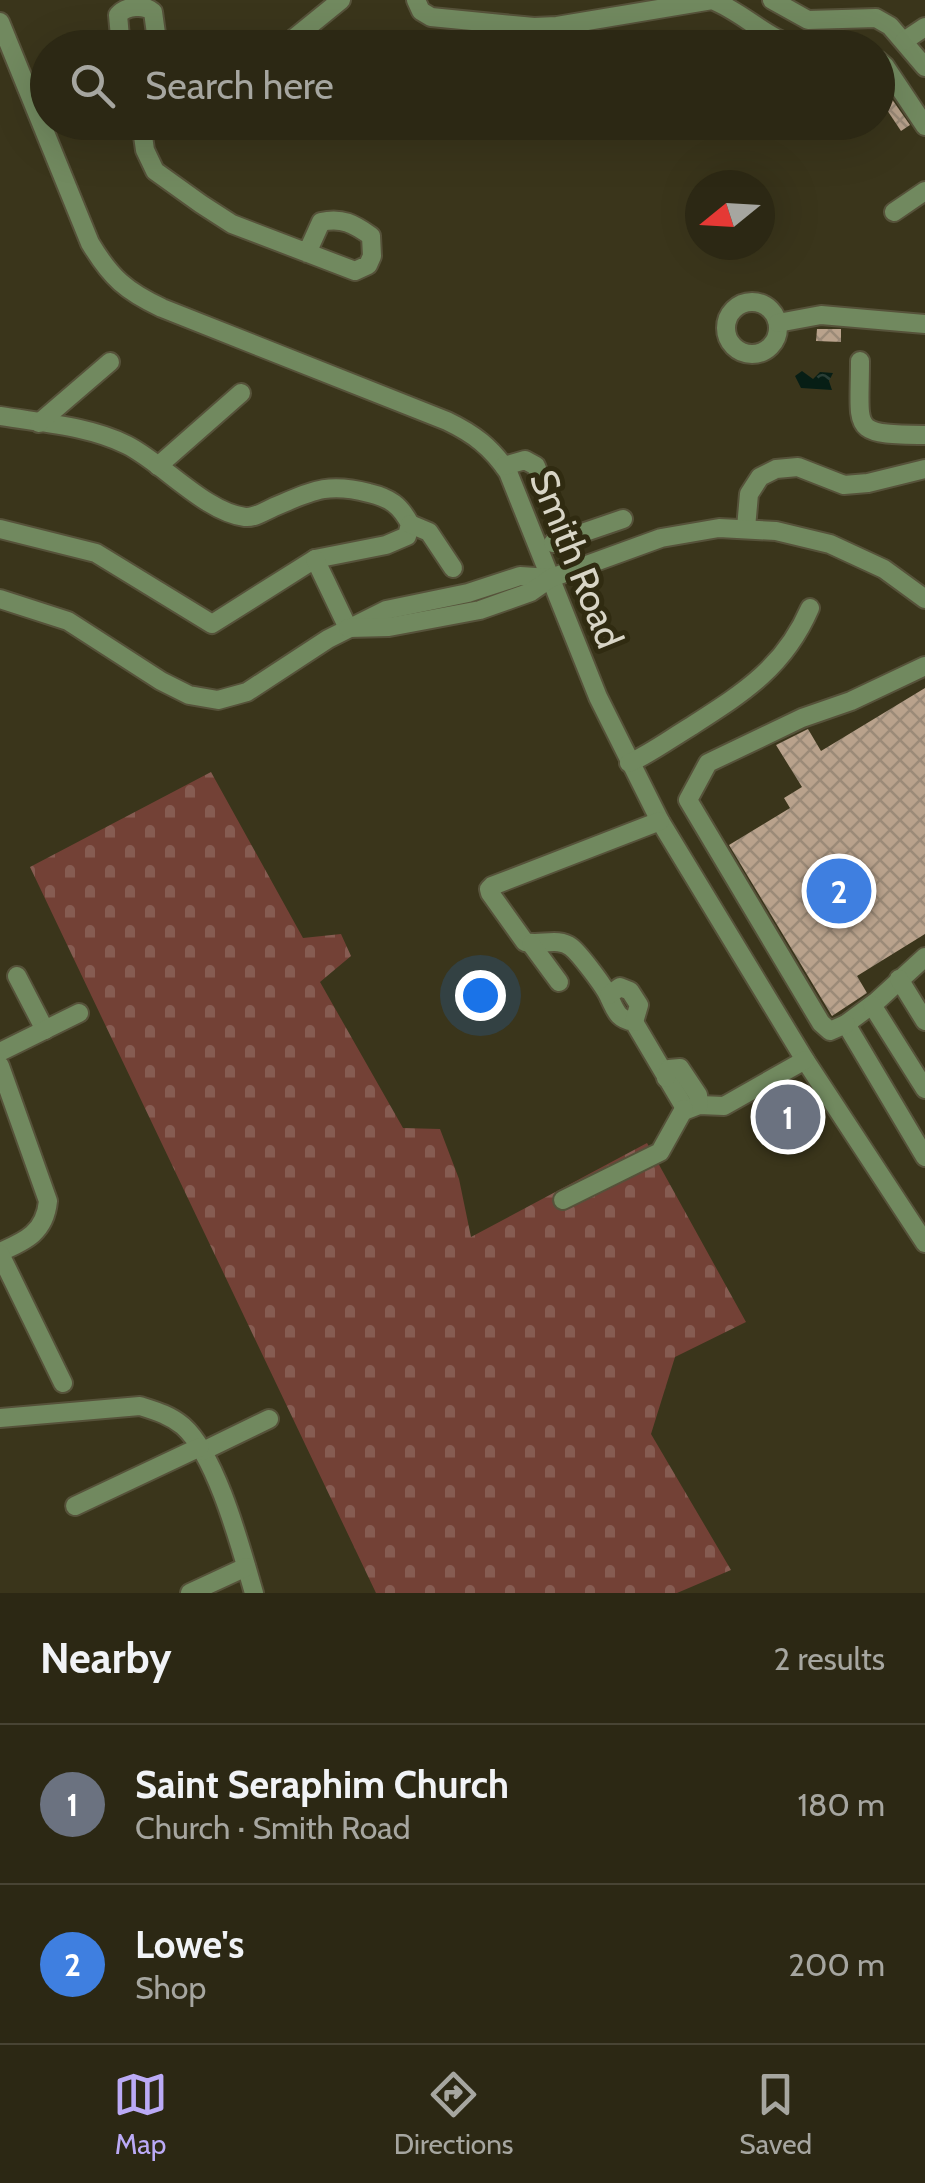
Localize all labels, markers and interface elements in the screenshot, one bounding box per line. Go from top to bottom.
search box [30,30,895,140]
icon: search [65,58,120,113]
text: Search here [145,62,334,109]
north arrow [685,170,775,260]
street label: Smith Road [520,463,634,655]
pin: 2 [806,854,872,928]
your location [455,970,506,1021]
pin: 1 [756,1080,820,1154]
text: Nearby [40,1632,172,1684]
text: 2 results [774,1639,885,1678]
text: Saint Seraphim Church [135,1761,509,1808]
text: 1 [67,1785,78,1824]
text: 180 m [798,1785,885,1824]
text: Church · Smith Road [135,1808,411,1847]
text: Lowe's [135,1921,244,1968]
text: 2 [64,1945,81,1984]
text: 200 m [788,1945,885,1984]
text: Shop [135,1968,206,2007]
tab: Map [113,2067,168,2161]
tab: Directions [394,2067,513,2161]
tab: Saved [739,2067,812,2161]

